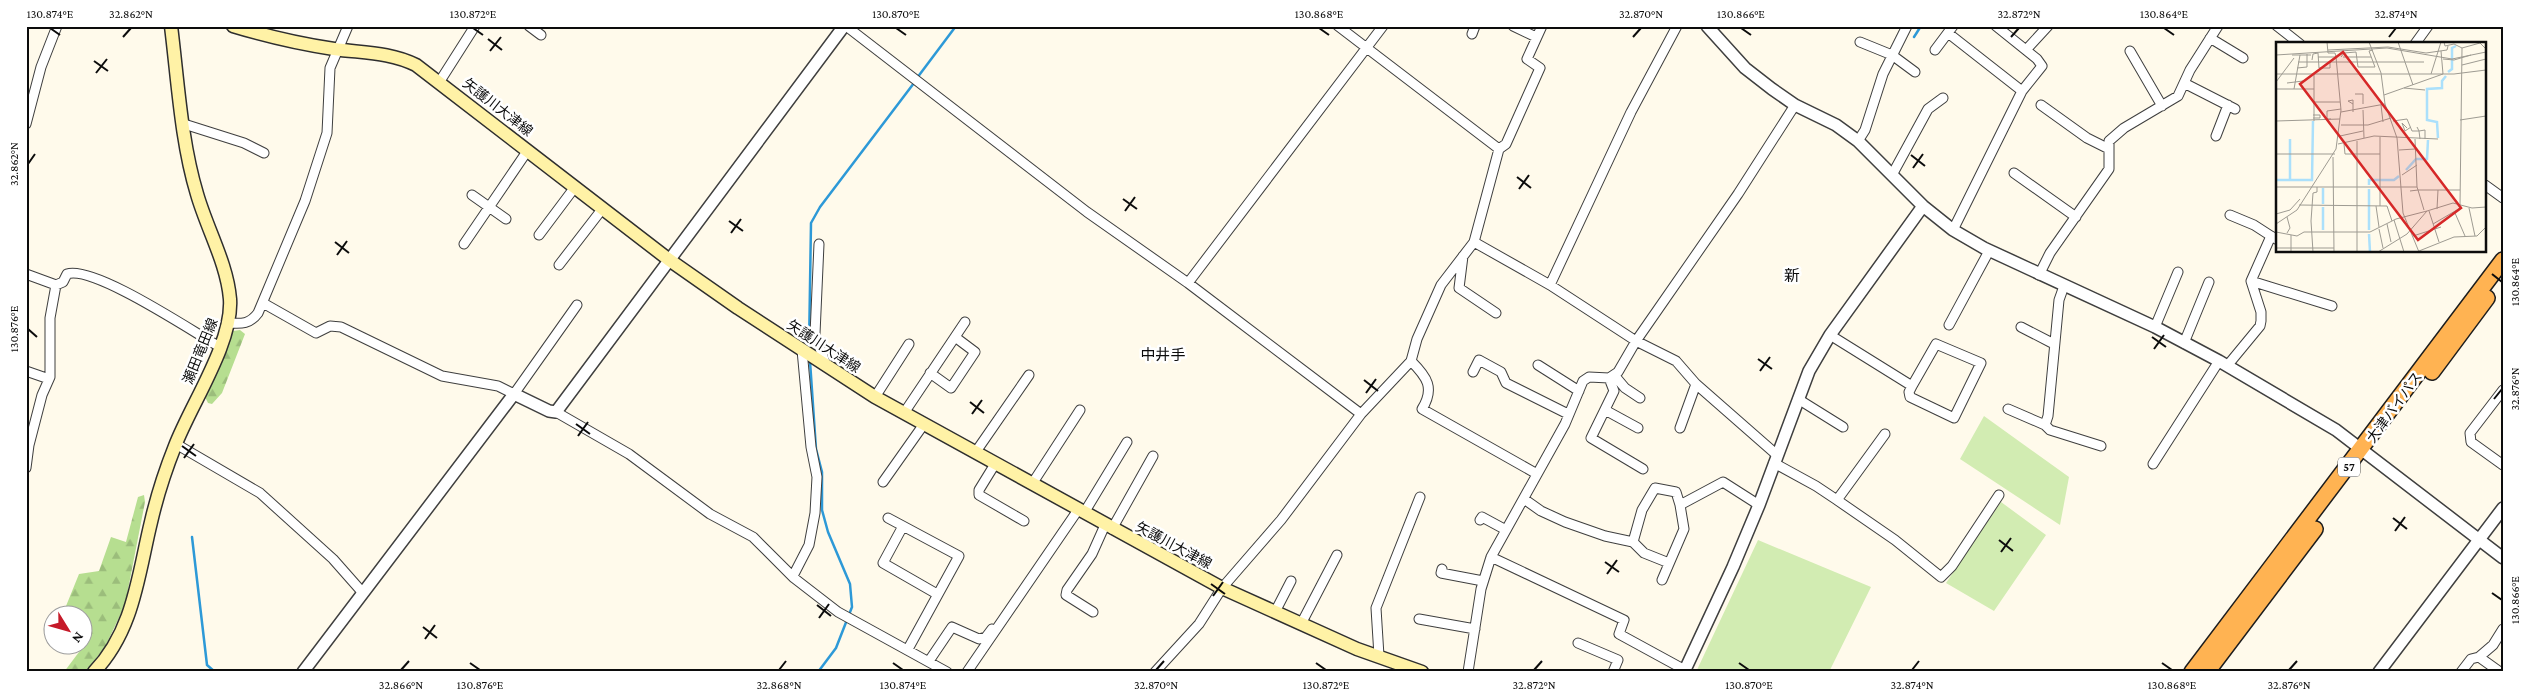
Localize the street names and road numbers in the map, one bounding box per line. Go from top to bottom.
street label: 矢護川大津線 [460,75,536,139]
street label: 瀬田竜田線 [179,316,221,386]
street label: 矢護川大津線 [784,316,864,376]
street label: 大津バイパス [2363,368,2425,446]
road number: 57 [2338,458,2360,477]
street label: 矢護川大津線 [1133,518,1215,572]

